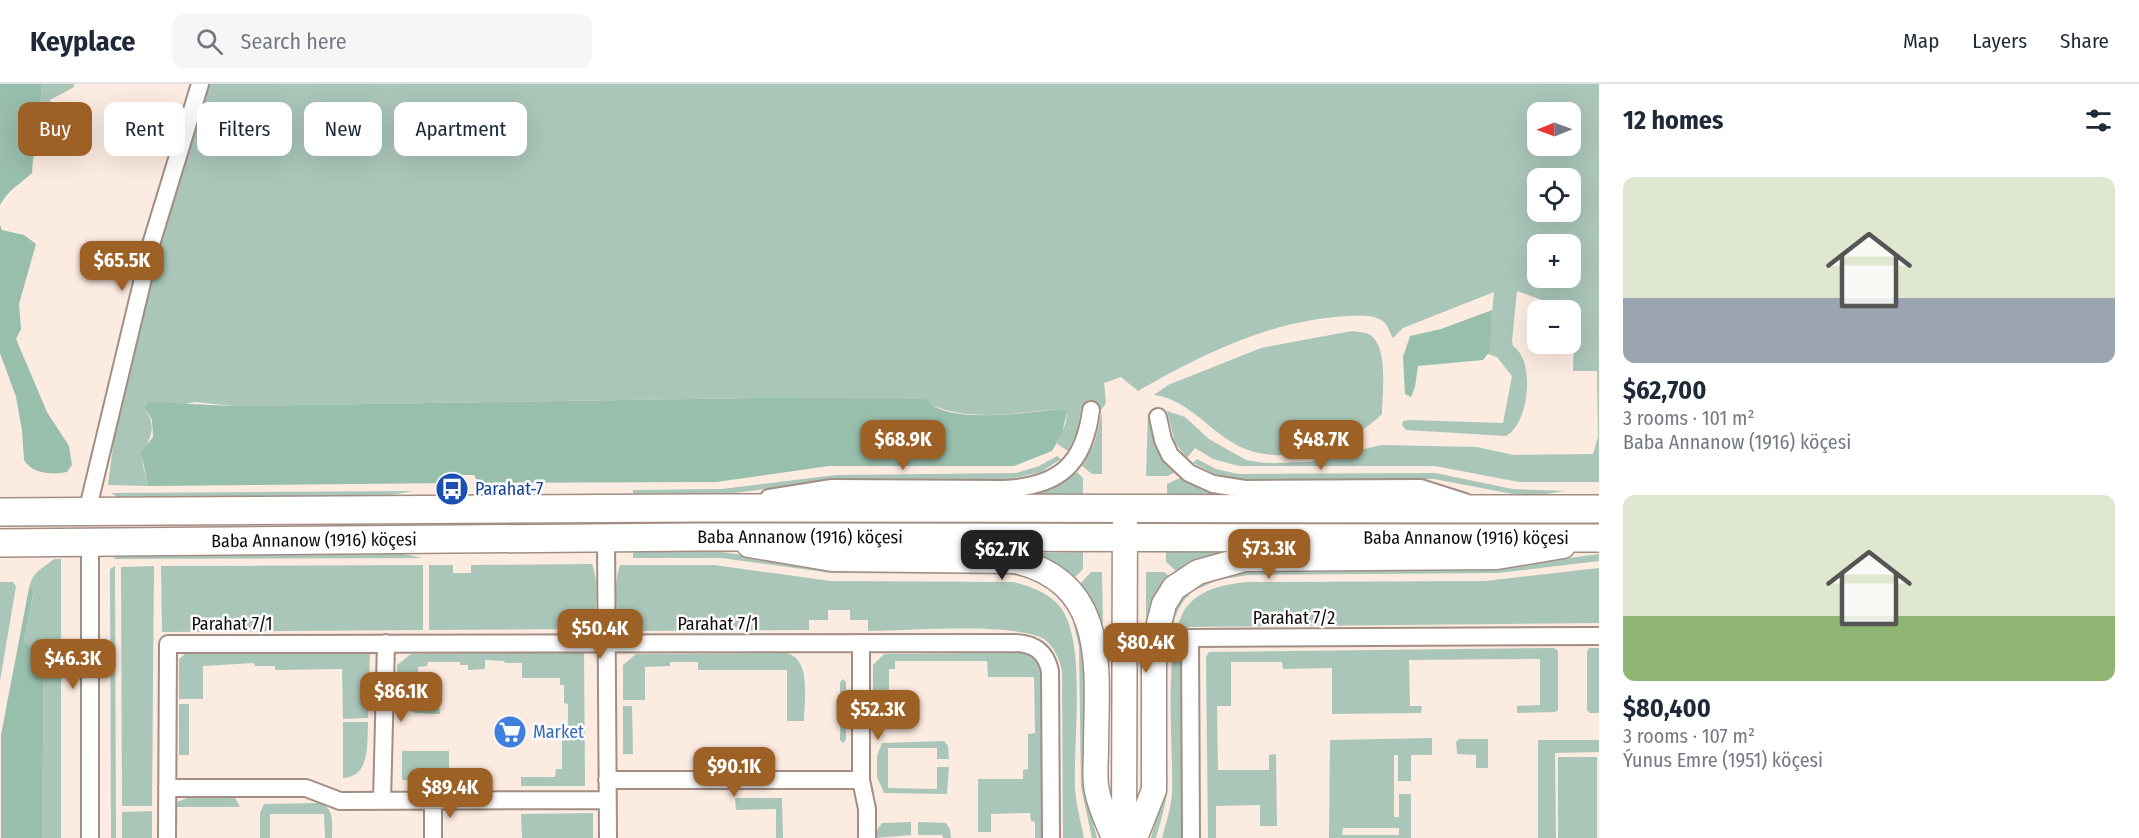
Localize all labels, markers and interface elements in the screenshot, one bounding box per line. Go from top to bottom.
search box [172,14,592,68]
text: Keyplace [30,25,136,58]
icon: search [193,25,226,58]
text: Search here [241,28,347,55]
text: Map [1903,28,1939,54]
text: Layers [1972,28,2027,54]
text: Share [2060,28,2109,54]
chip: Buy [18,102,92,156]
chip: Rent [104,102,185,156]
chip: Filters [197,102,292,156]
chip: New [304,102,382,156]
chip: Apartment [394,102,527,156]
north arrow [1527,102,1581,156]
map controls [1527,102,1581,354]
icon: filters [2082,104,2115,137]
text: 12 homes [1623,105,1723,136]
button: locate [1527,168,1581,222]
icon: home [1815,216,1923,324]
button: + [1527,234,1581,288]
pin: $65.5K [73,241,171,292]
text: $65.5K [94,248,150,272]
button: − [1527,300,1581,354]
text: $62,700 [1623,375,1706,406]
text: 3 rooms · 101 m² [1623,406,1754,430]
pin: $68.9K [854,420,952,471]
pin: $48.7K [1272,420,1370,471]
text: $68.9K [874,427,932,451]
text: $48.7K [1293,427,1349,451]
text: Baba Annanow (1916) köçesi [1623,430,1851,454]
bus stop icon: Parahat-7 [434,471,470,507]
place label: Parahat-7 [475,478,543,500]
street label: Baba Annanow (1916) köçesi [697,526,903,548]
street label: Baba Annanow (1916) köçesi [1363,527,1569,549]
street label: Baba Annanow (1916) köçesi [211,528,417,552]
pin: $73.3K [1220,529,1318,580]
pin: $62.7K [953,530,1051,581]
icon: home [1815,534,1923,642]
text: $73.3K [1242,536,1296,560]
text: $62.7K [975,537,1029,561]
street label: Parahat 7/2 [1253,607,1335,629]
pin: $50.4K [551,609,649,660]
street label: Parahat 7/1 [191,613,273,635]
street label: Parahat 7/1 [677,613,759,635]
text: $50.4K [572,616,628,640]
pin: $80.4K [1097,623,1195,674]
text: $80.4K [1117,630,1175,654]
pin: $46.3K [24,639,122,690]
text: $46.3K [45,646,101,670]
pin: $86.1K [352,672,450,723]
text: $86.1K [374,679,428,703]
pin: $52.3K [829,690,927,741]
text: $80,400 [1623,693,1711,724]
text: $52.3K [851,697,905,721]
supermarket icon: Market [492,714,528,750]
place label: Market [533,721,584,743]
text: 3 rooms · 107 m² [1623,724,1755,748]
pin: $90.1K [685,747,783,798]
text: Ýunus Emre (1951) köçesi [1623,748,1823,772]
text: $90.1K [707,754,761,778]
pin: $89.4K [401,768,499,819]
text: $89.4K [422,775,478,799]

